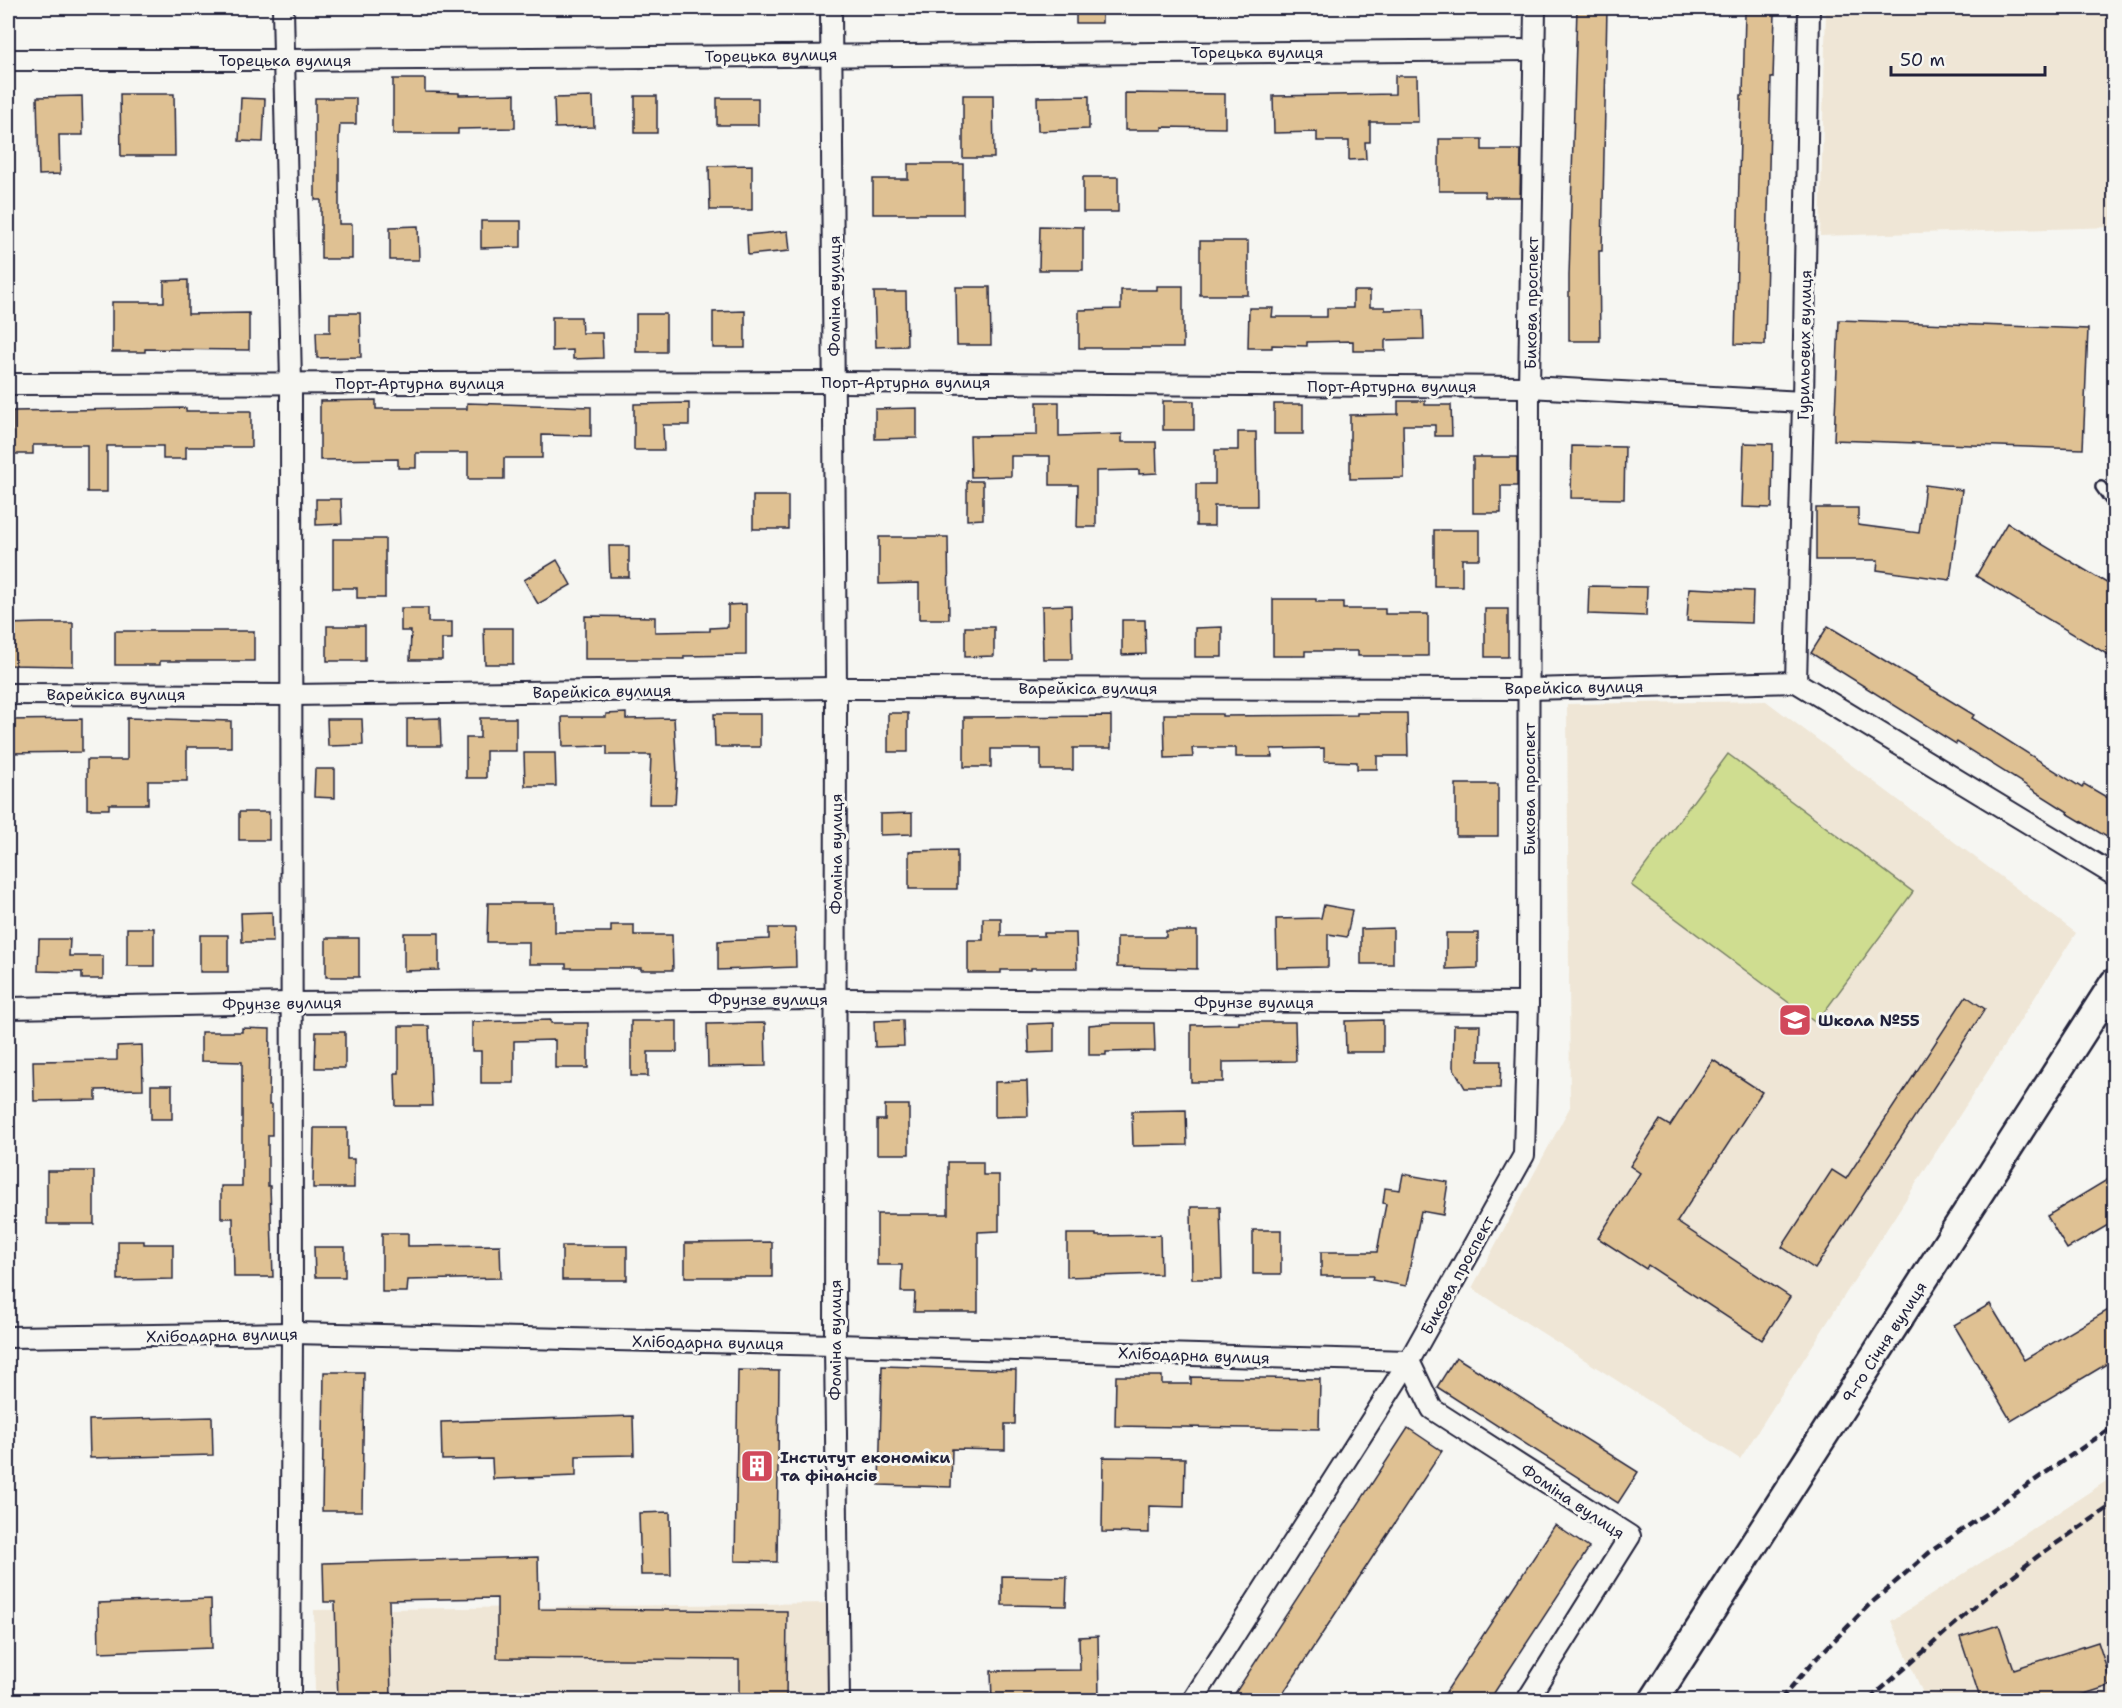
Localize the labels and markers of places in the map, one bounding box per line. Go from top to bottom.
school or university icon: Школа №55 [1777,1002,1813,1038]
place label: Школа №55 [1818,1010,1920,1031]
place label: Інститут економіки та фінансів [780,1447,950,1486]
building icon: Інститут економіки та фінансів [739,1448,775,1484]

